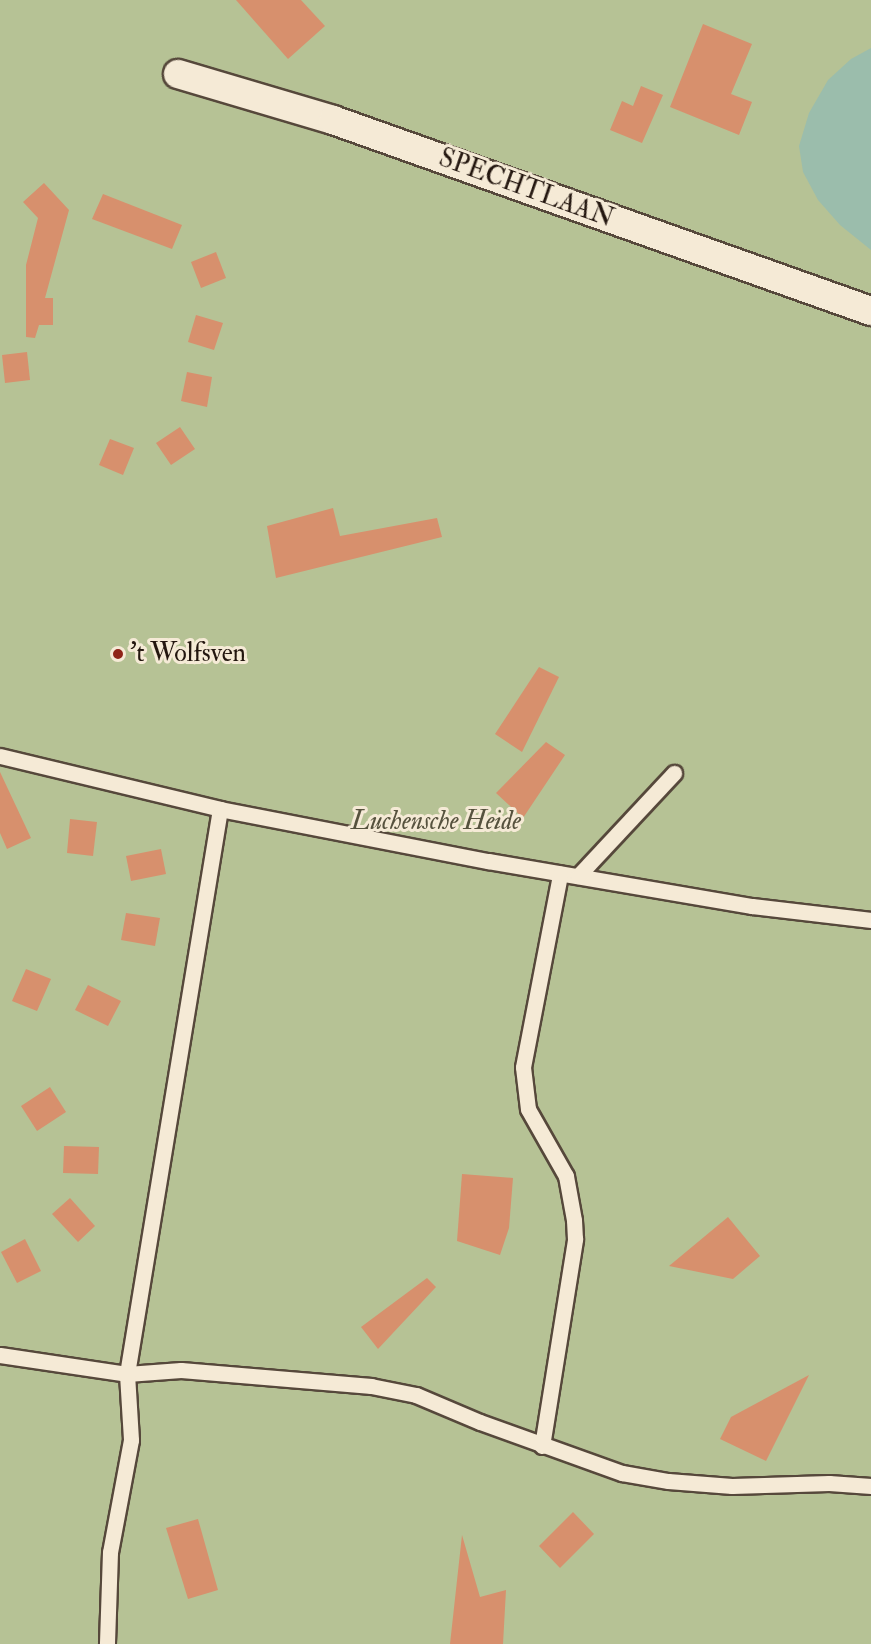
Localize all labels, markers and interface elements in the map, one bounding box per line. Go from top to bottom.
street label: SPECHTLAAN [434,143,618,235]
place label: 't Wolfsven [130,638,246,670]
marker: 't Wolfsven [111,647,125,661]
park label: Luchensche Heide [351,806,521,838]

